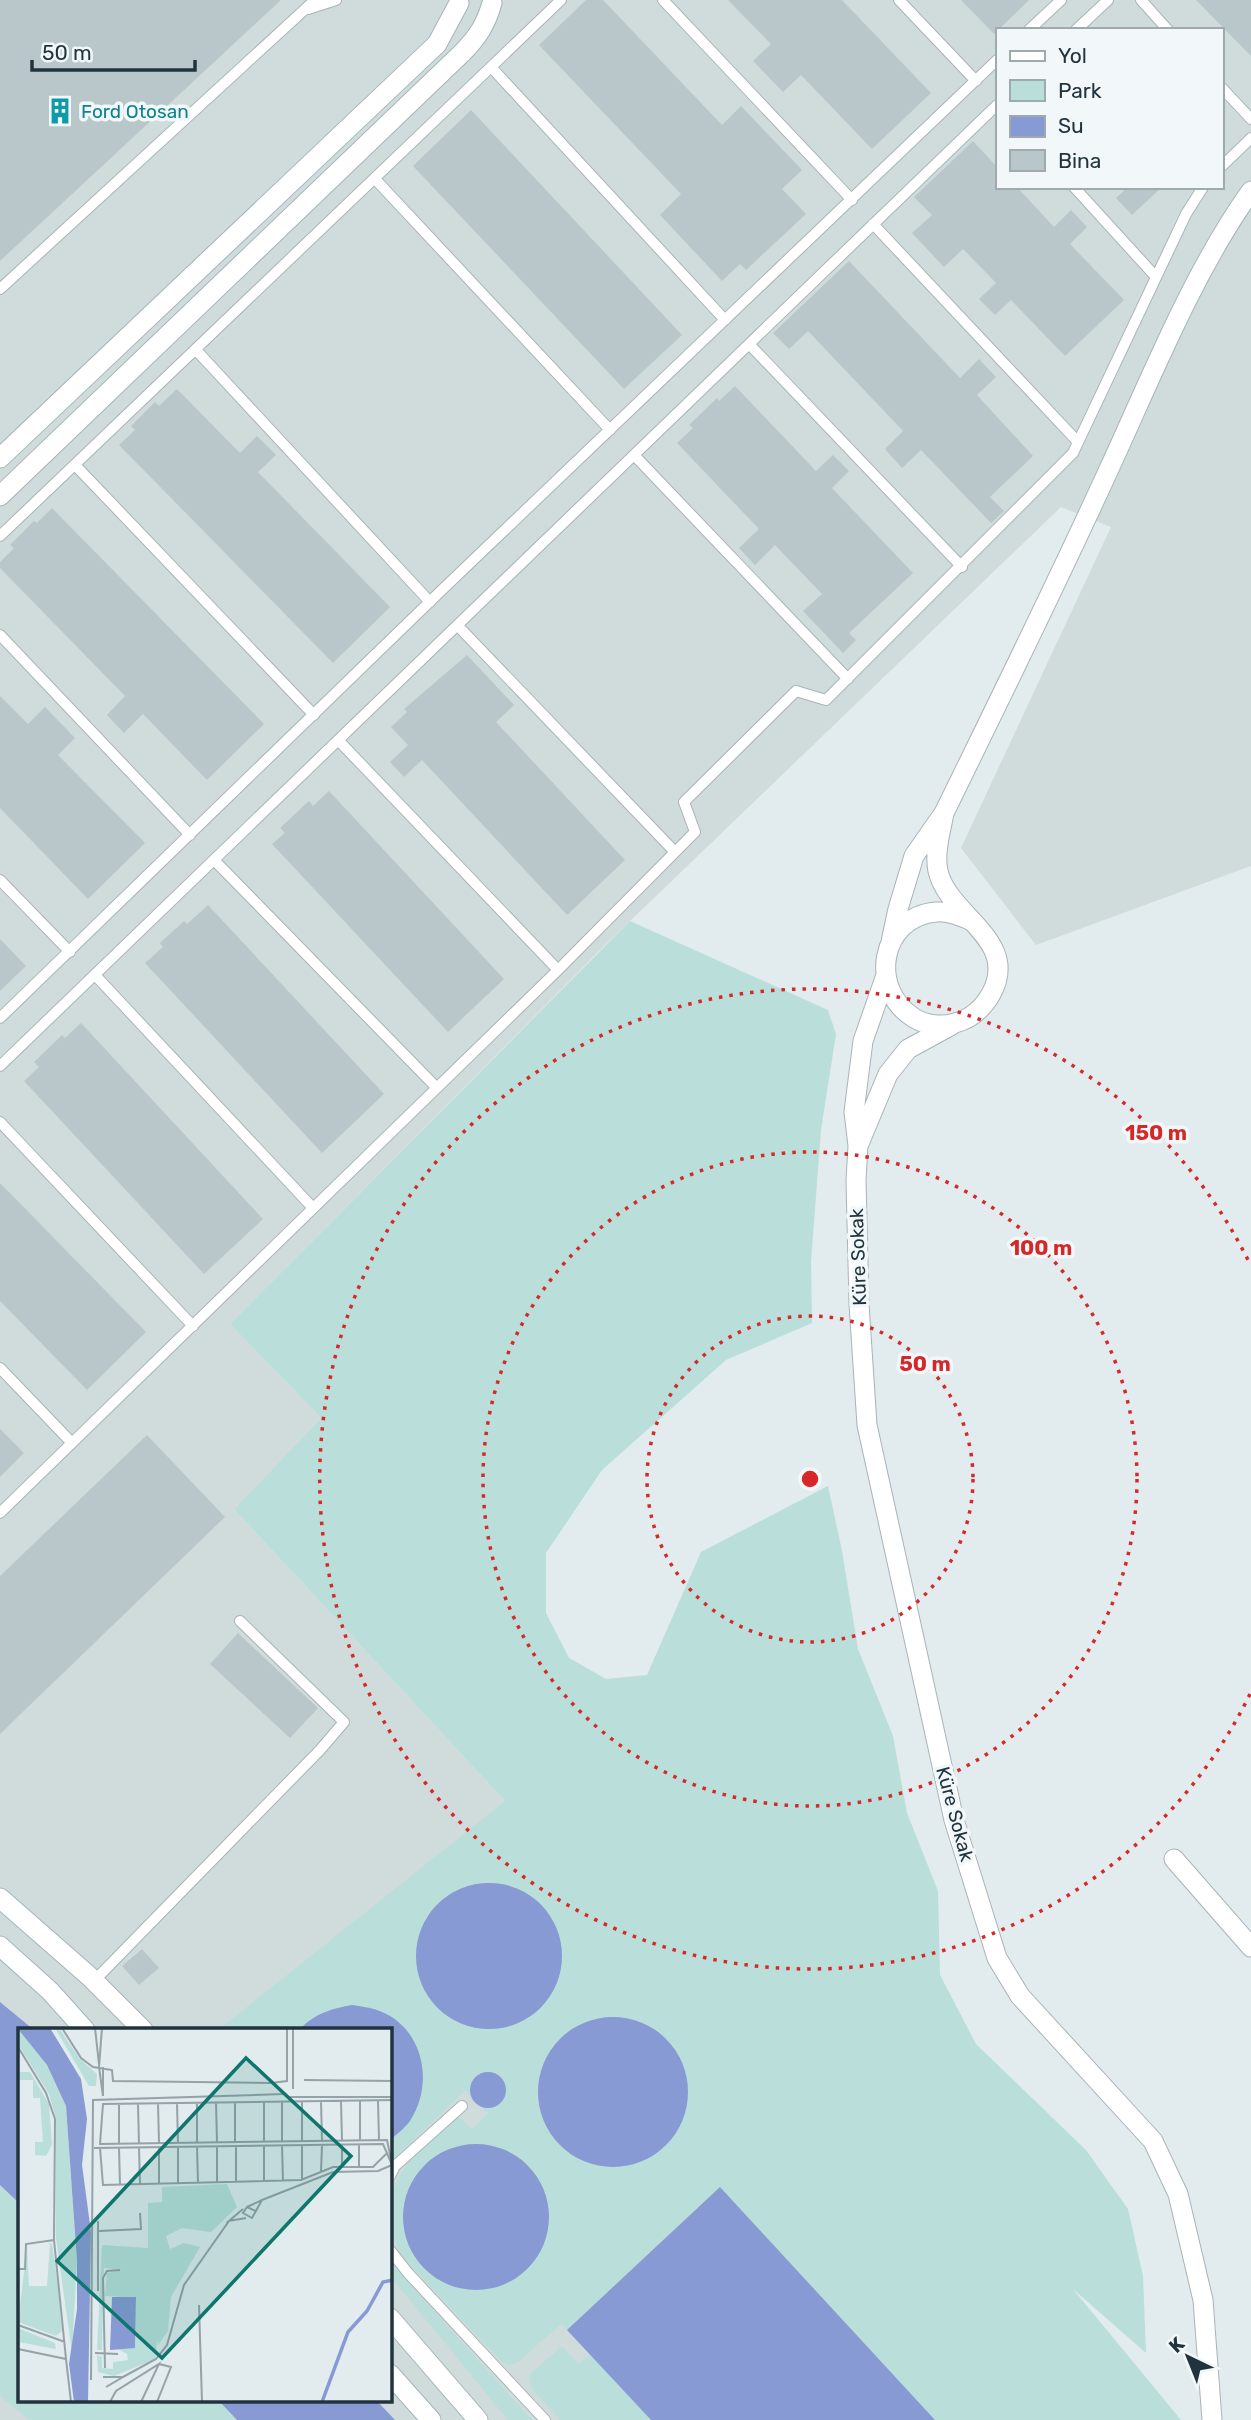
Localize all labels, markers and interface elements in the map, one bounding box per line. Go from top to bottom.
scale bar [32,28,194,72]
legend [996,28,1223,189]
text: 50 m [42,40,92,65]
text: Yol [1058,43,1087,68]
text: Park [1058,78,1102,103]
building icon: Ford Otosan [45,96,75,126]
place label: Ford Otosan [81,100,189,123]
text: Su [1058,113,1084,138]
text: Bina [1058,148,1101,173]
text: 150 m [1125,1120,1187,1145]
street label: Küre Sokak [845,1208,871,1306]
text: 100 m [1010,1235,1072,1260]
text: 50 m [899,1351,951,1376]
centre of rings [798,1467,822,1491]
street label: Küre Sokak [931,1764,979,1864]
inset map [18,2028,392,2402]
north arrow [1153,2322,1223,2392]
text: K [1164,2332,1189,2358]

